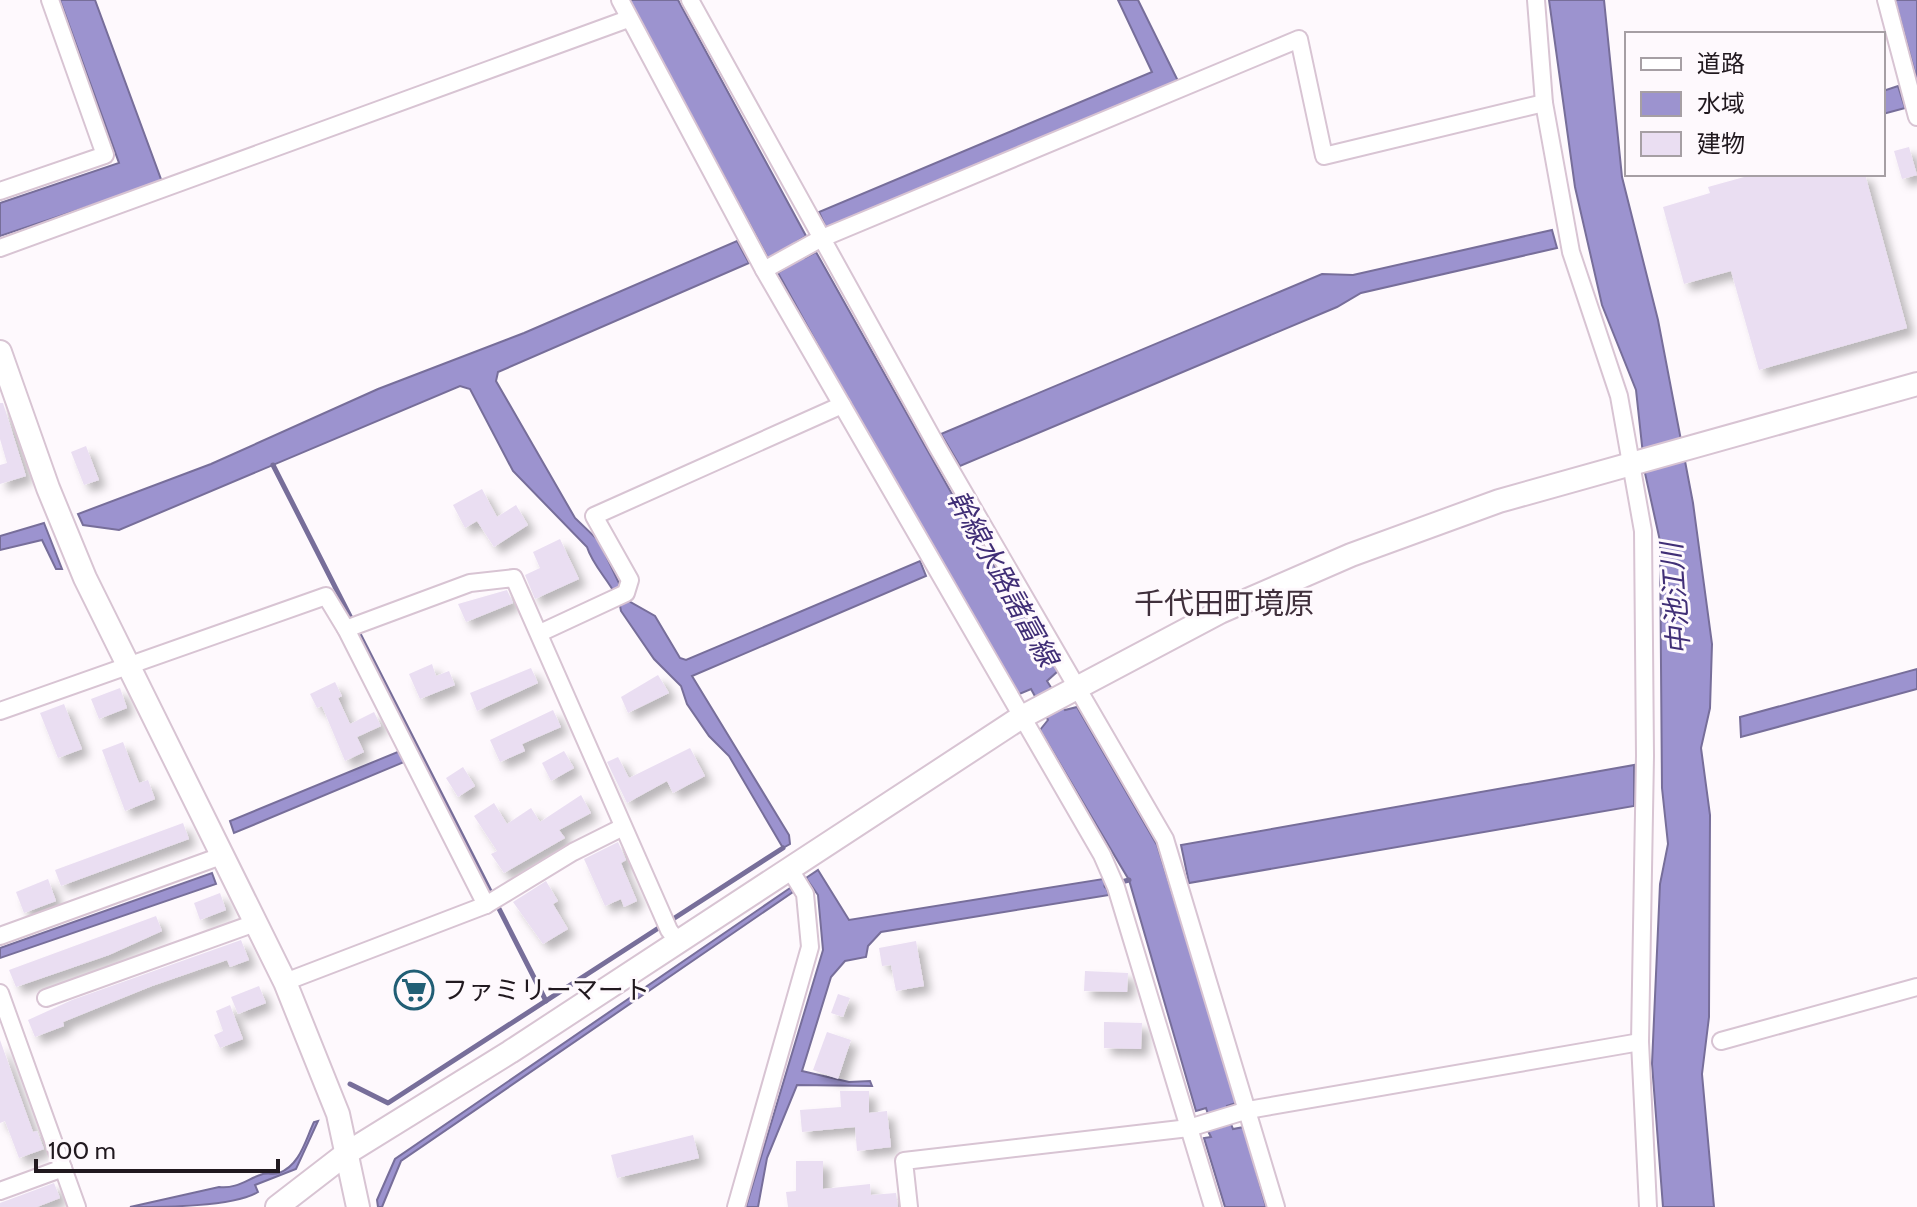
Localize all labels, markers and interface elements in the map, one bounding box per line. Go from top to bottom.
legend [1625,32,1885,176]
text: 道路 [1697,49,1745,78]
text: 水域 [1697,89,1745,118]
text: 建物 [1697,129,1745,158]
water label: 幹線水路諸富線 [941,484,1067,675]
water label: 中池江川 [1654,539,1696,656]
district label: 千代田町境原 [1134,585,1314,622]
supermarket icon: ファミリーマート [393,969,435,1011]
place label: ファミリーマート [442,974,650,1006]
scale bar [36,1123,278,1173]
text: 100 m [48,1136,116,1165]

